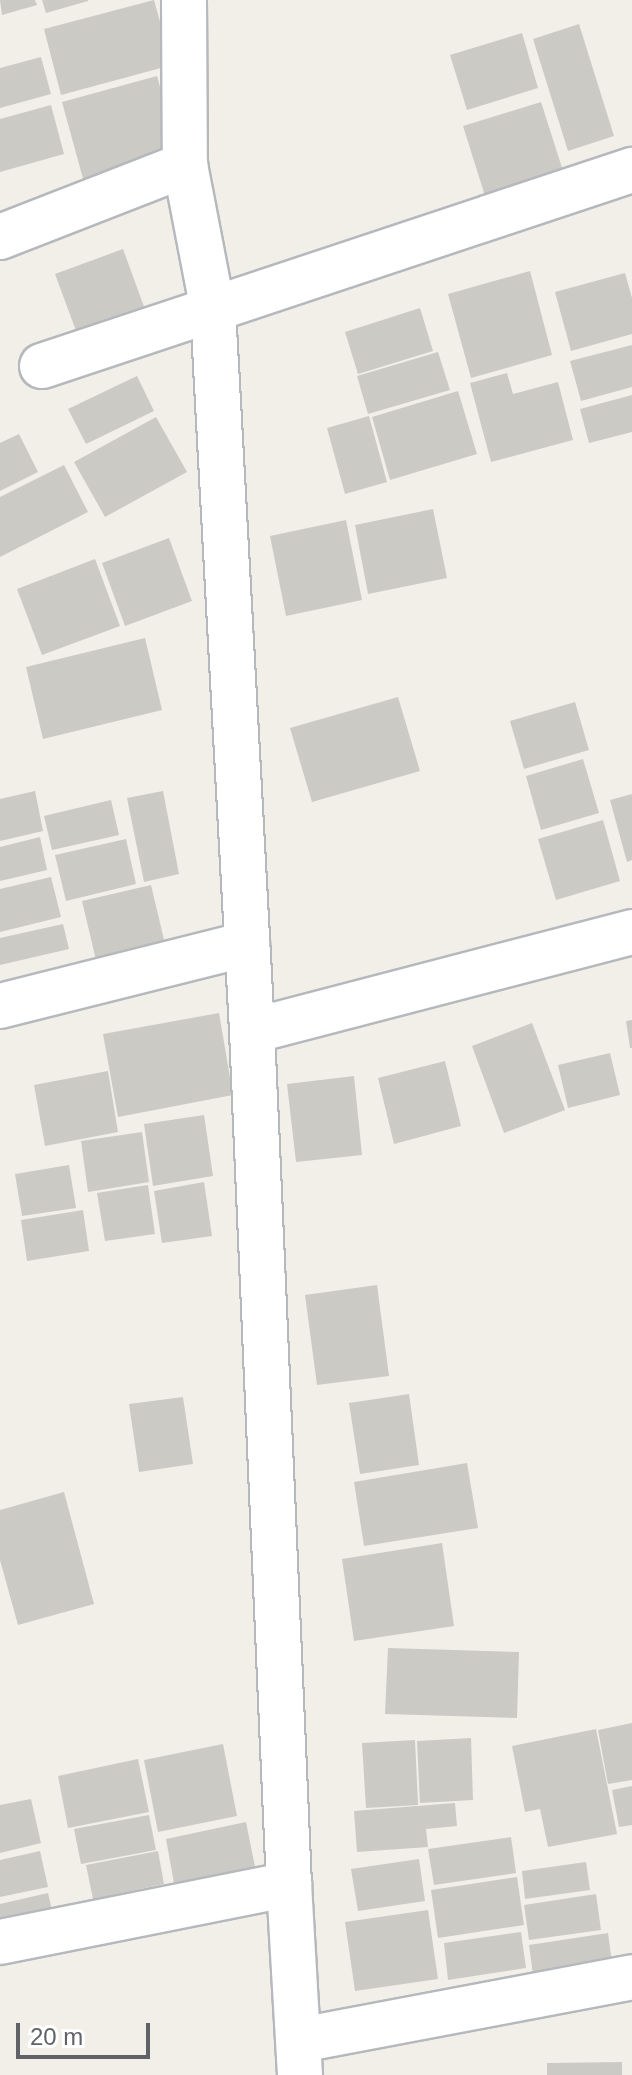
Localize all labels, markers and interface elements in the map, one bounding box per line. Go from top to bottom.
scale bar [20,2007,154,2057]
text: 20 m [30,2023,83,2050]

